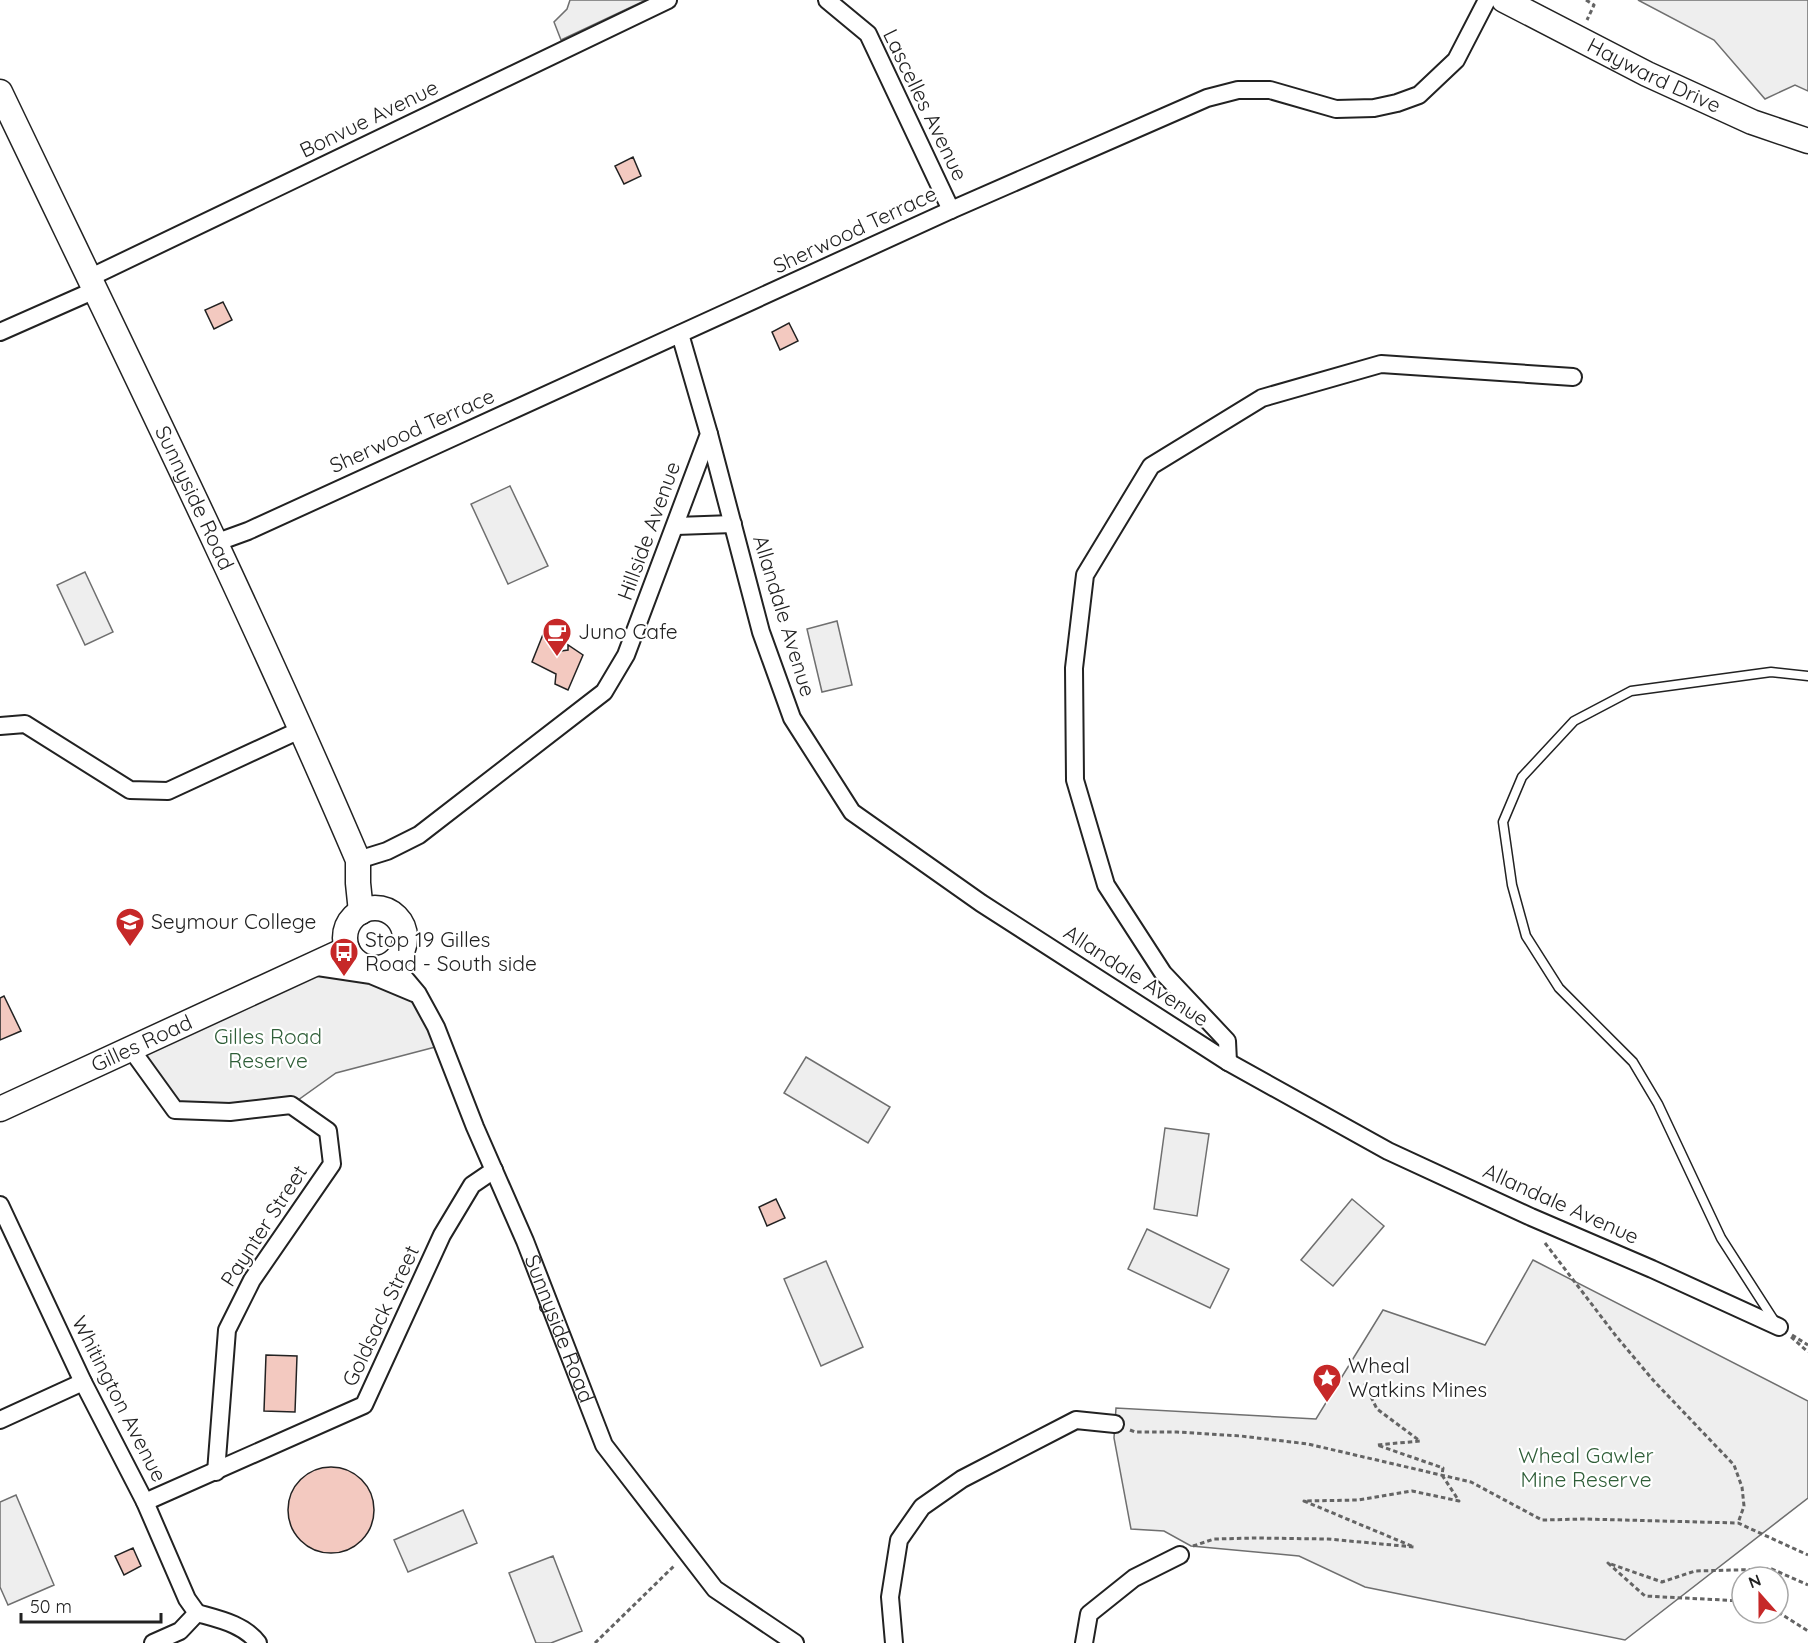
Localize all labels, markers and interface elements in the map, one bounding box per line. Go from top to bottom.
street label: Lascelles Avenue [878,25,974,185]
street label: Hayward Drive [1583,31,1725,118]
street label: Bonvue Avenue [295,73,442,163]
street label: Sherwood Terrace [769,180,941,278]
street label: Sherwood Terrace [325,382,498,478]
street label: Sunnyside Road [150,421,240,574]
street label: Hillside Avenue [611,458,685,604]
street label: Allandale Avenue [748,532,822,700]
cafe icon: Juno Cafe [541,616,573,658]
place label: Juno Cafe [578,618,678,644]
school or university icon: Seymour College [114,906,146,948]
place label: Seymour College [151,908,316,934]
street label: Allandale Avenue [1059,919,1214,1032]
place label: Stop 19 Gilles Road - South side [365,926,537,976]
bus stop icon: Stop 19 Gilles Road - South side [328,936,360,978]
street label: Gilles Road [87,1008,196,1077]
park label: Gilles Road Reserve [214,1023,322,1073]
street label: Allandale Avenue [1480,1157,1643,1249]
street label: Paynter Street [214,1160,312,1291]
street label: Goldsack Street [336,1241,424,1390]
street label: Sunnyside Road [520,1251,600,1406]
street label: Whitington Avenue [67,1311,173,1486]
place label: Wheal Watkins Mines [1348,1352,1487,1402]
place icon: Wheal Watkins Mines [1311,1362,1343,1404]
park label: Wheal Gawler Mine Reserve [1518,1442,1654,1492]
north arrow [1730,1565,1790,1625]
text: N [1746,1570,1764,1592]
scale bar [21,1586,160,1624]
text: 50 m [30,1595,72,1618]

